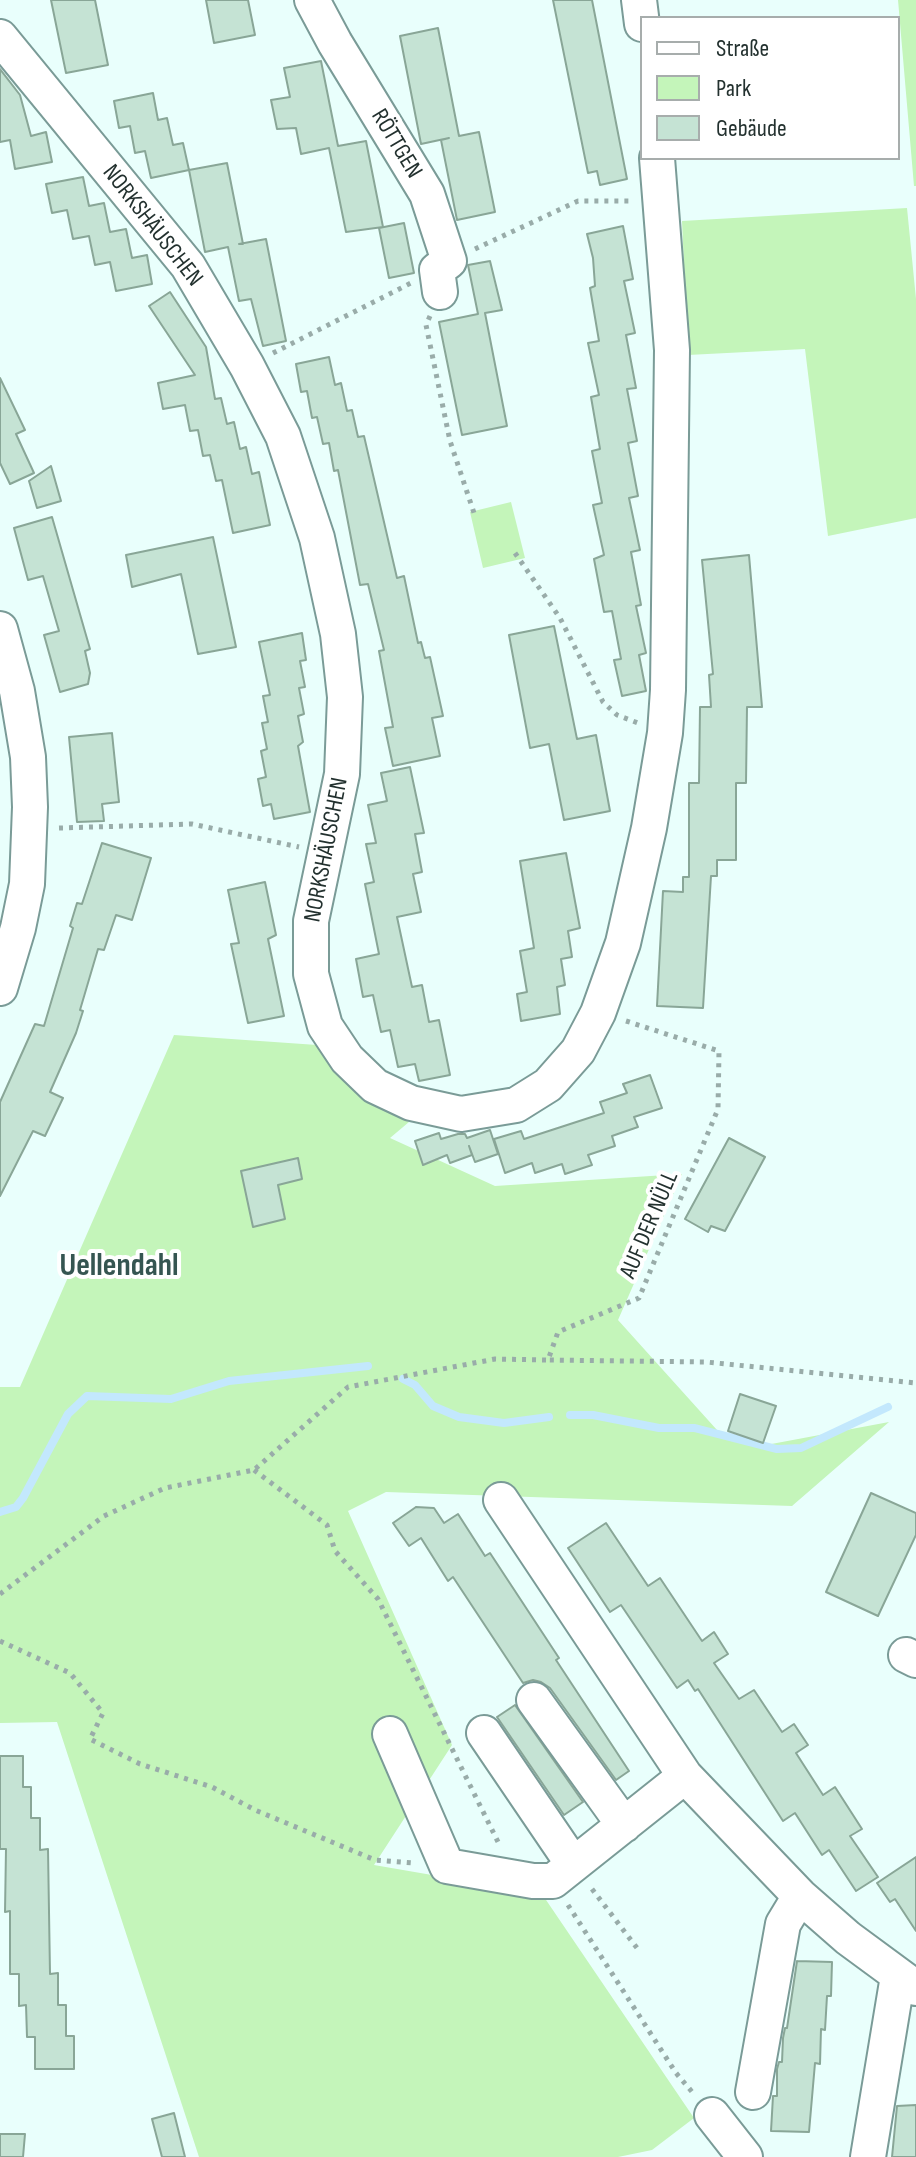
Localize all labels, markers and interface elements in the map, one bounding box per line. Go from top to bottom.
legend [640,16,900,160]
text: Straße [716,34,769,63]
text: Park [716,74,751,103]
street label: RÖTTGEN [364,104,428,184]
text: Gebäude [716,114,787,143]
street label: NORKSHÄUSCHEN [96,159,208,293]
street label: NORKSHÄUSCHEN [299,775,355,925]
street label: AUF DER NÜLL [615,1167,685,1283]
district label: Uellendahl [59,1248,179,1286]

